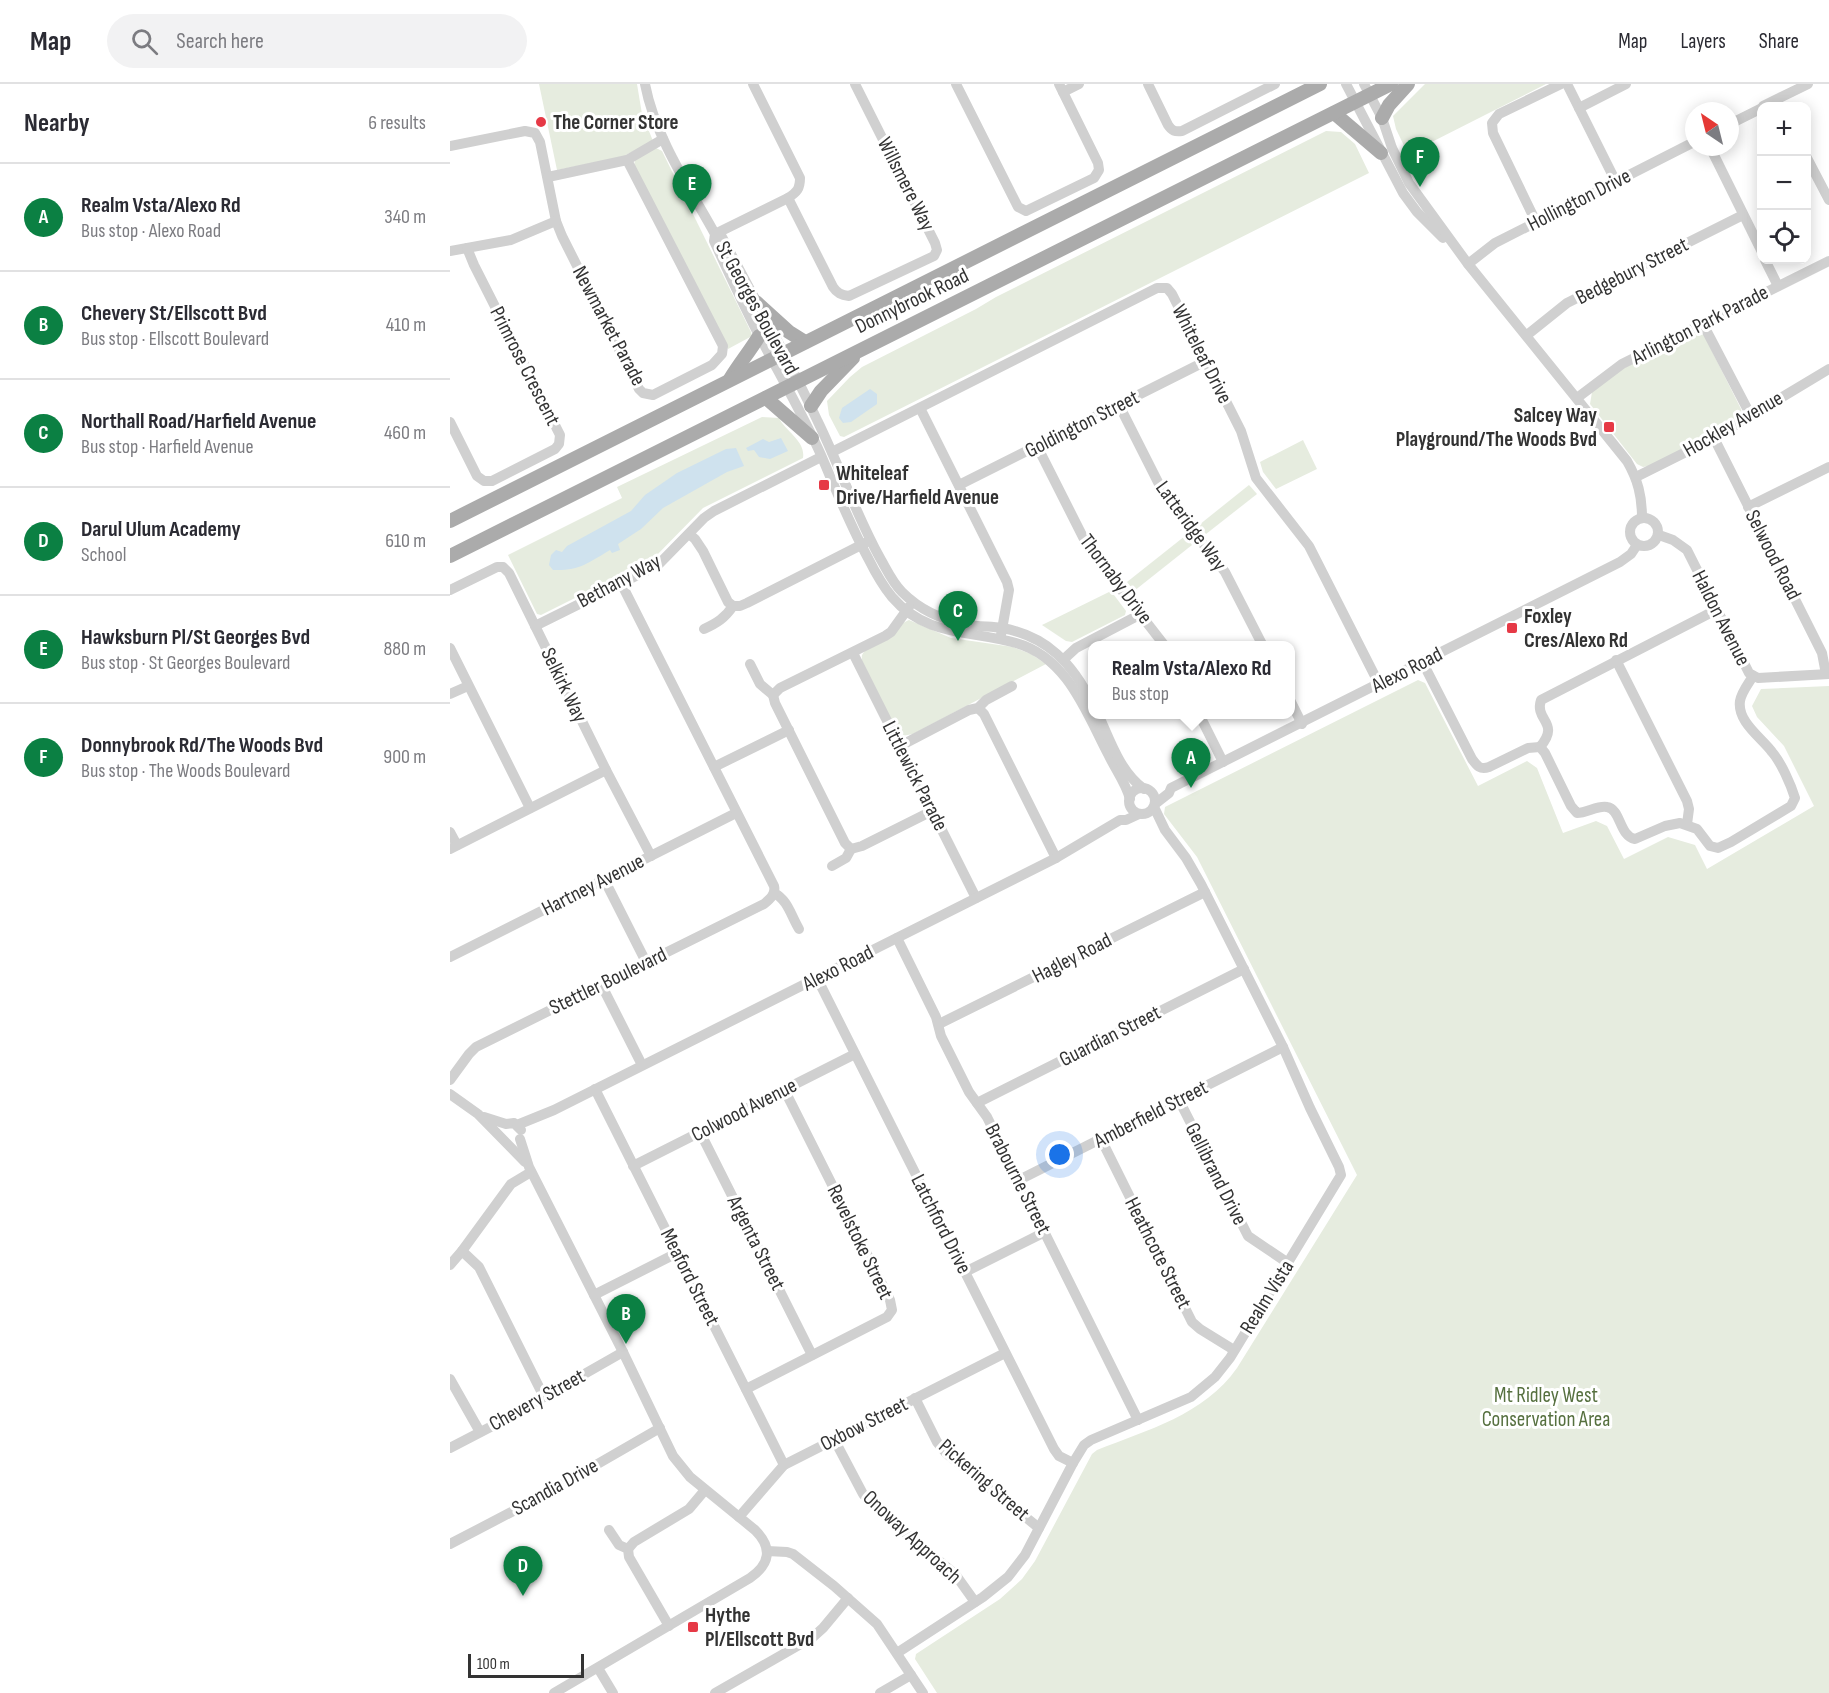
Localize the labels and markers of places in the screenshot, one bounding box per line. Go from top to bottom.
place label: The Corner Store [553,110,679,135]
marker: The Corner Store [534,115,548,129]
pin: F [1400,138,1440,187]
pin: E [672,164,712,214]
place label: Salcey Way Playground/The Woods Bvd [1396,403,1597,452]
marker: Salcey Way Playground/The Woods Bvd [1602,420,1616,434]
place label: Whiteleaf Drive/Harfield Avenue [836,461,999,510]
marker: Whiteleaf Drive/Harfield Avenue [817,478,831,492]
pin: C [938,592,978,641]
place label: Foxley Cres/Alexo Rd [1524,604,1628,653]
marker: Foxley Cres/Alexo Rd [1505,621,1519,635]
pin: A [1172,738,1210,788]
pin: B [606,1294,645,1344]
pin: D [504,1546,542,1596]
place label: Hythe Pl/Ellscott Bvd [705,1603,814,1652]
marker: Hythe Pl/Ellscott Bvd [686,1620,700,1634]

